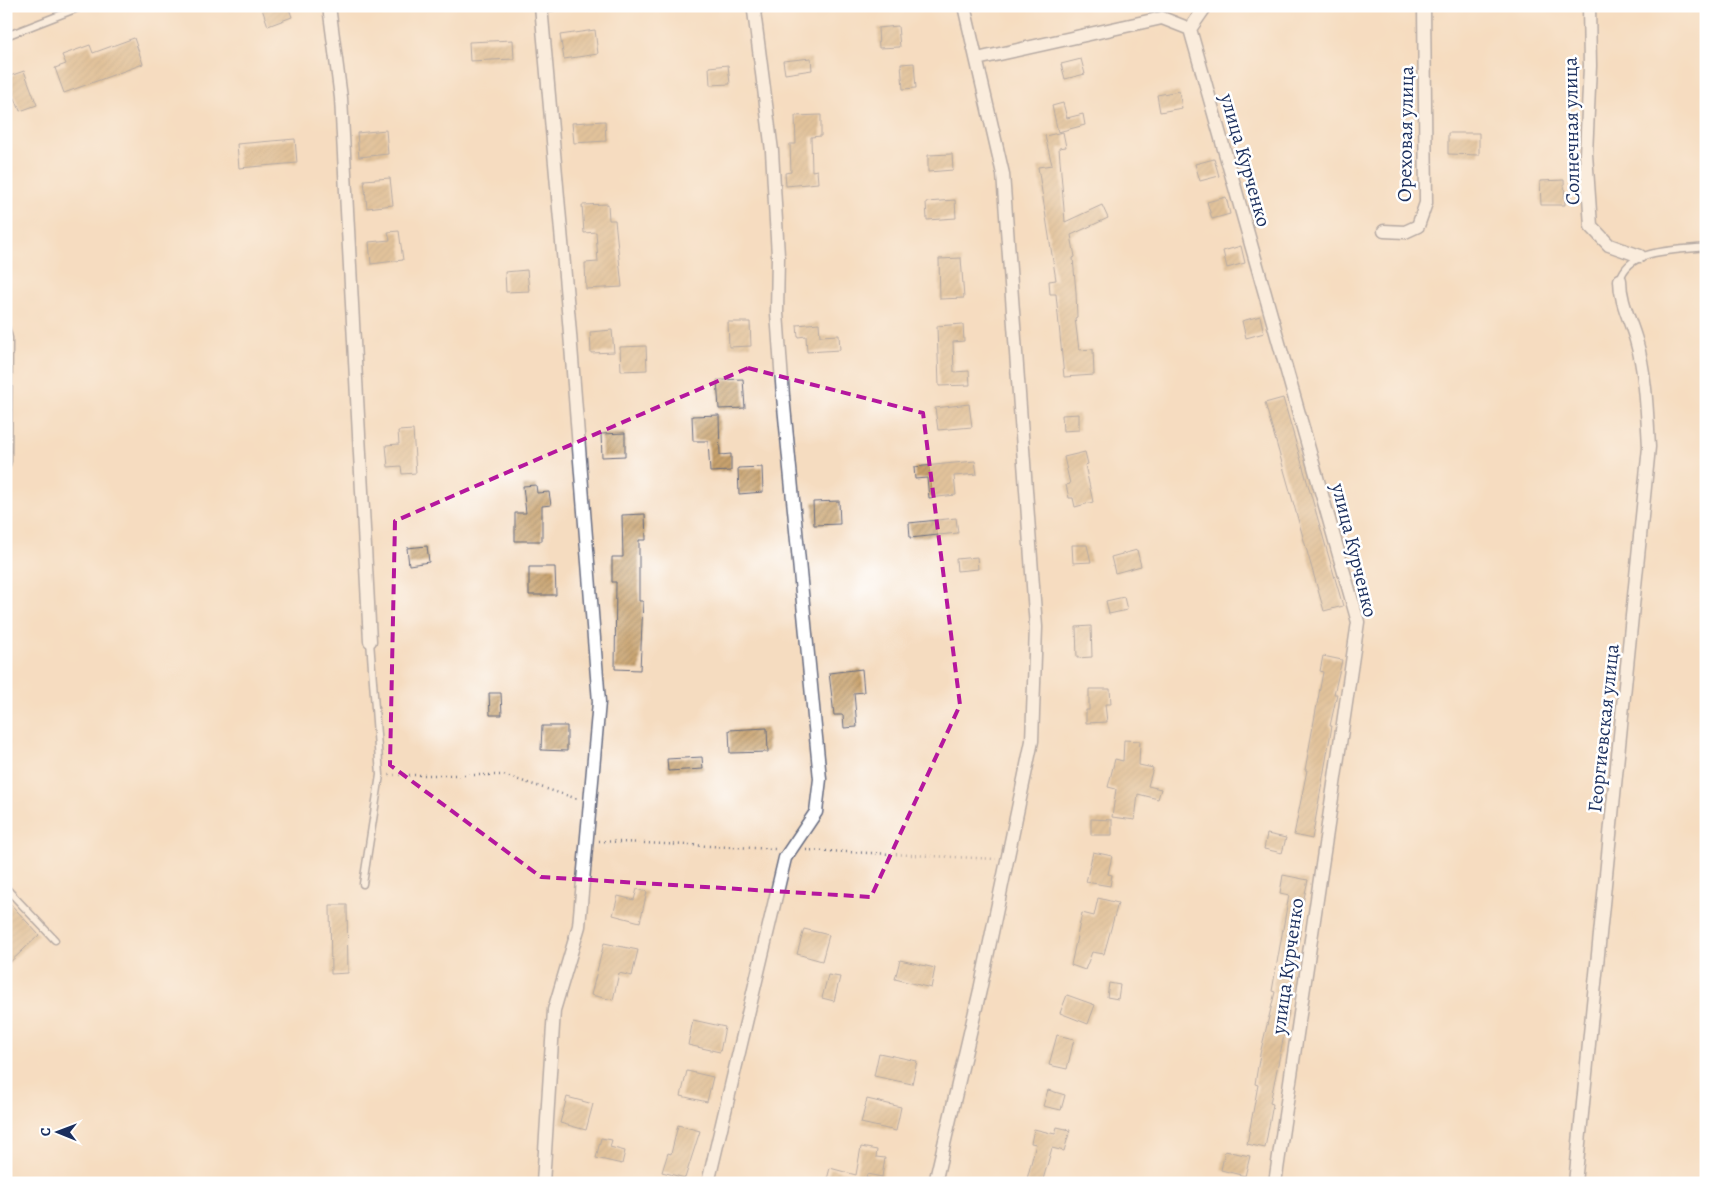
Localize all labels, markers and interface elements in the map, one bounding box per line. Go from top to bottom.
street label: Солнечная улица [1557,56,1586,205]
street label: Ореховая улица [1391,65,1420,202]
street label: улица Курченко [1213,90,1277,230]
street label: улица Курченко [1325,479,1384,620]
street label: Георгиевская улица [1581,642,1626,814]
street label: улица Курченко [1264,896,1310,1037]
north arrow [32,1106,82,1156]
text: С [36,1127,55,1136]

